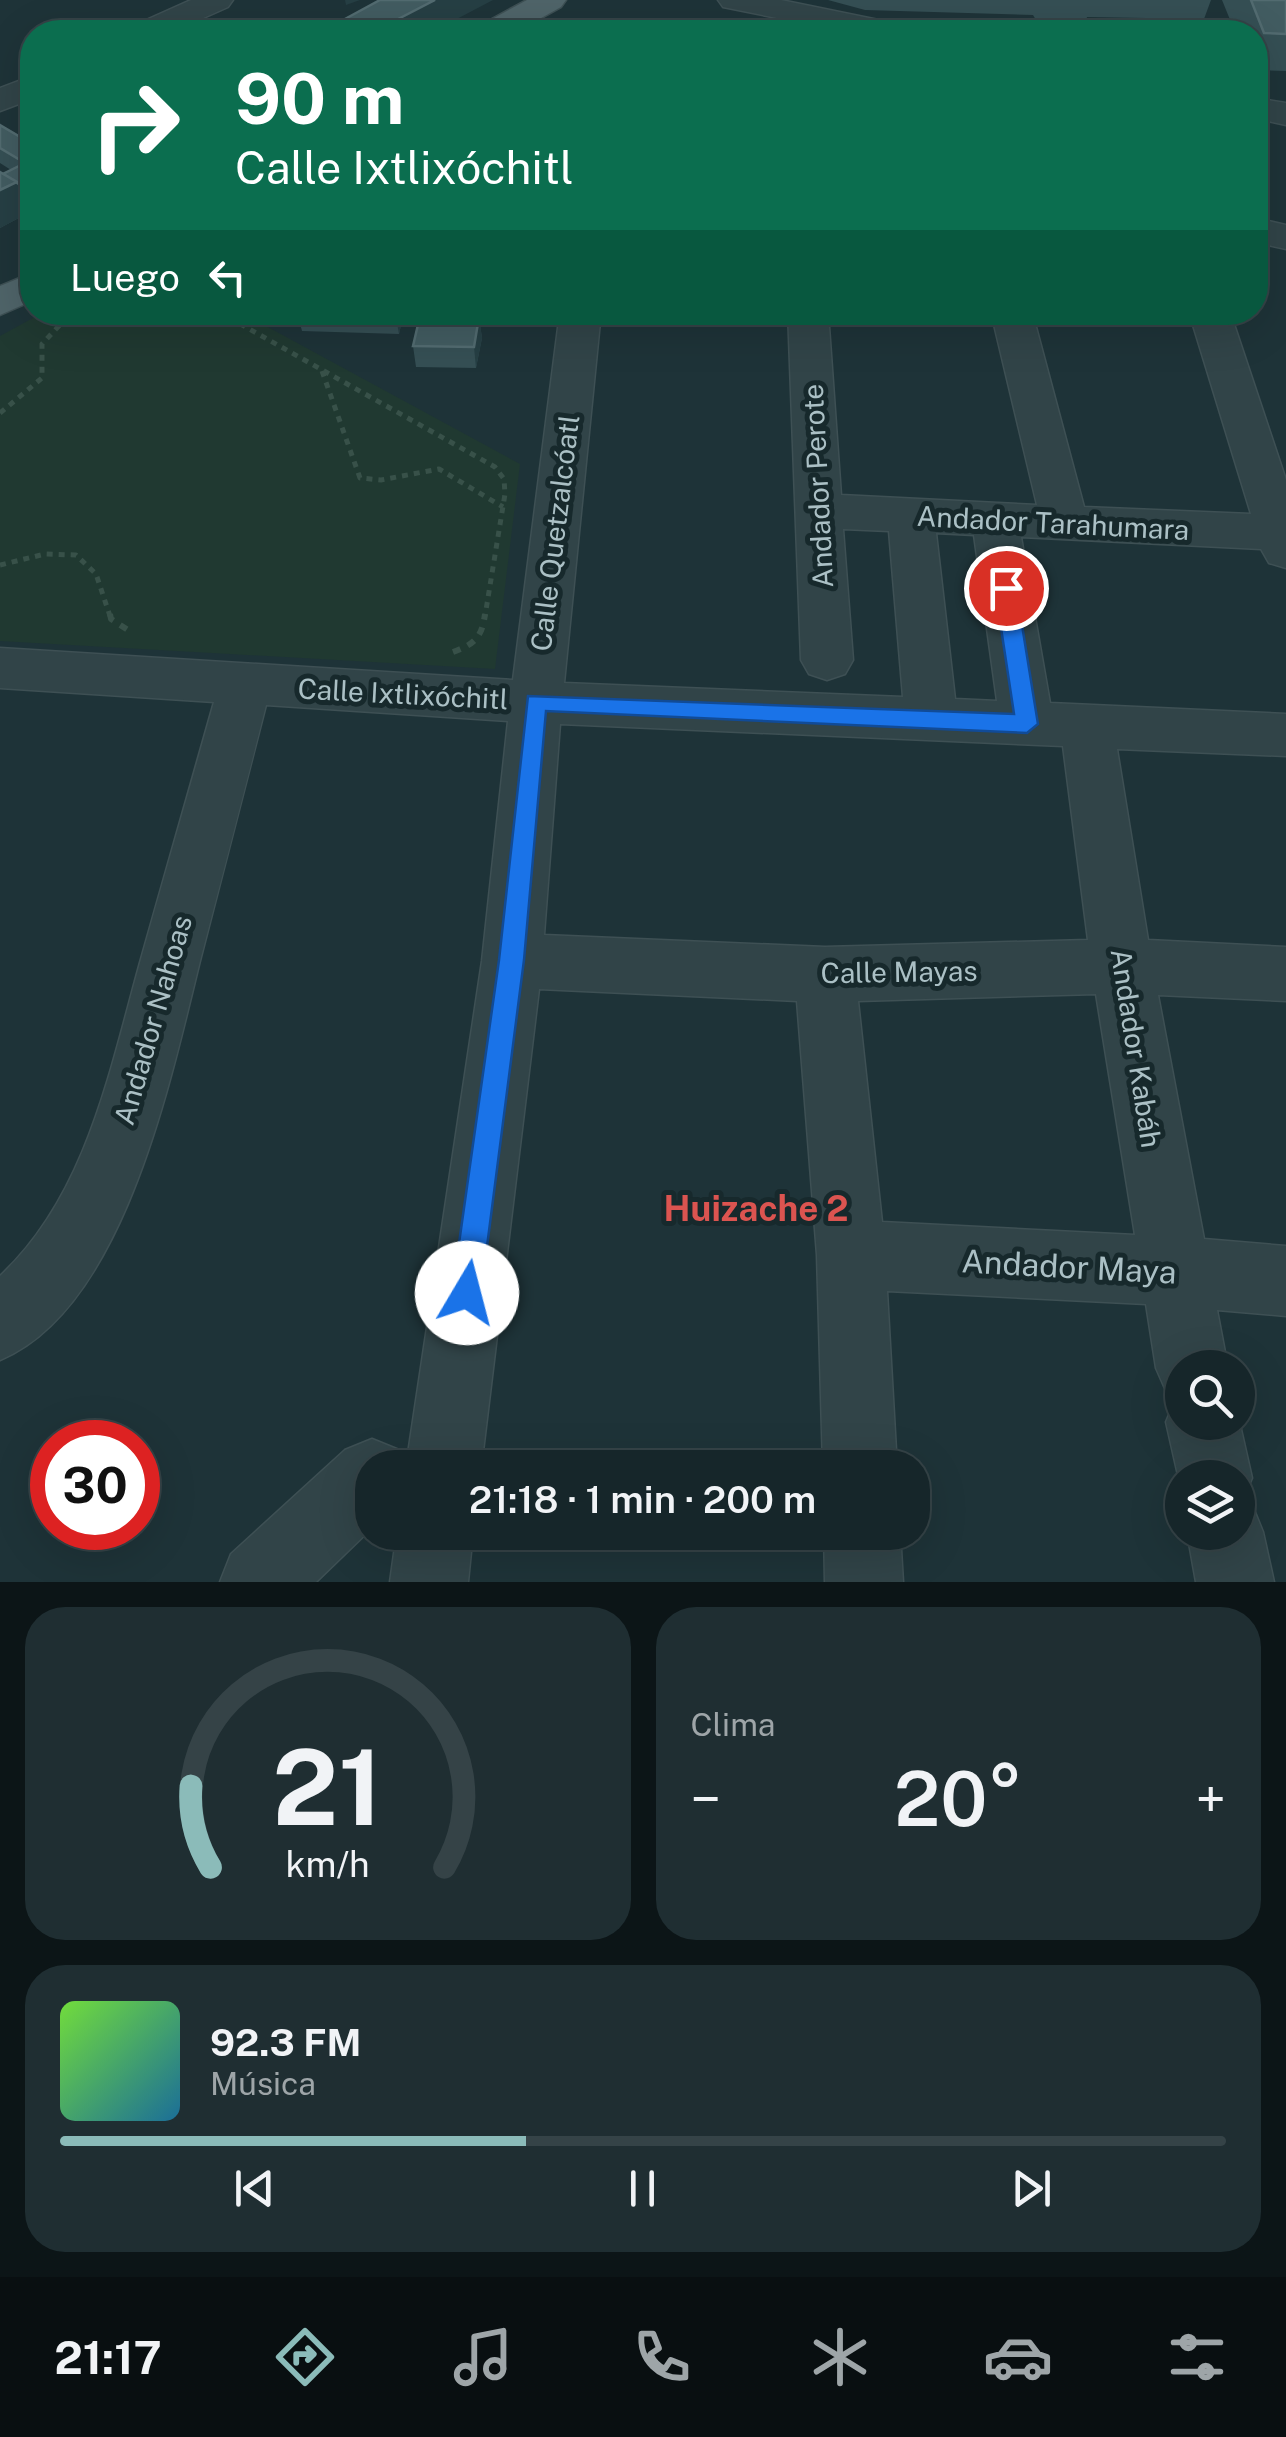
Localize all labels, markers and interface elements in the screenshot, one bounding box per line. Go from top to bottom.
text: 90 m [235,57,405,140]
icon: right [70,60,200,190]
text: Calle Ixtlixóchitl [235,141,574,194]
icon: left [200,250,255,305]
text: Luego [70,255,180,300]
street label: Andador Perote [796,383,839,589]
street label: Calle Quetzalcóatl [524,413,585,653]
street label: Andador Tarahumara [916,499,1190,546]
pin [964,546,1049,631]
icon: arrive [979,561,1034,616]
street label: Calle Ixtlixóchitl [297,672,509,715]
street label: Andador Nahoas [107,911,198,1128]
street label: Andador Kabáh [1104,946,1169,1150]
street label: Calle Mayas [820,954,978,989]
district label: Huizache 2 [664,1188,848,1229]
position arrow [415,1241,519,1345]
street label: Andador Maya [961,1242,1177,1291]
map controls [1165,1350,1255,1550]
button: search [1165,1350,1255,1440]
speed limit sign: 30 [30,1420,160,1550]
button: layers [1165,1460,1255,1550]
text: 21:18 · 1 min · 200 m [469,1477,816,1522]
text: Clima [691,1706,776,1743]
text: 21 [272,1726,383,1848]
text: 20° [894,1755,1023,1843]
text: − [691,1767,721,1831]
text: + [1195,1767,1226,1831]
text: km/h [286,1843,370,1885]
text: 92.3 FM [210,2020,361,2065]
text: Música [210,2065,316,2102]
icon: previous [227,2161,282,2216]
icon: pause [615,2161,670,2216]
icon: next [1004,2161,1059,2216]
icon: directions [270,2322,340,2392]
icon: music [448,2322,518,2392]
icon: phone [627,2322,697,2392]
icon: climate [805,2322,875,2392]
icon: car [983,2322,1053,2392]
icon: filters [1162,2322,1232,2392]
text: 21:17 [54,2331,162,2384]

